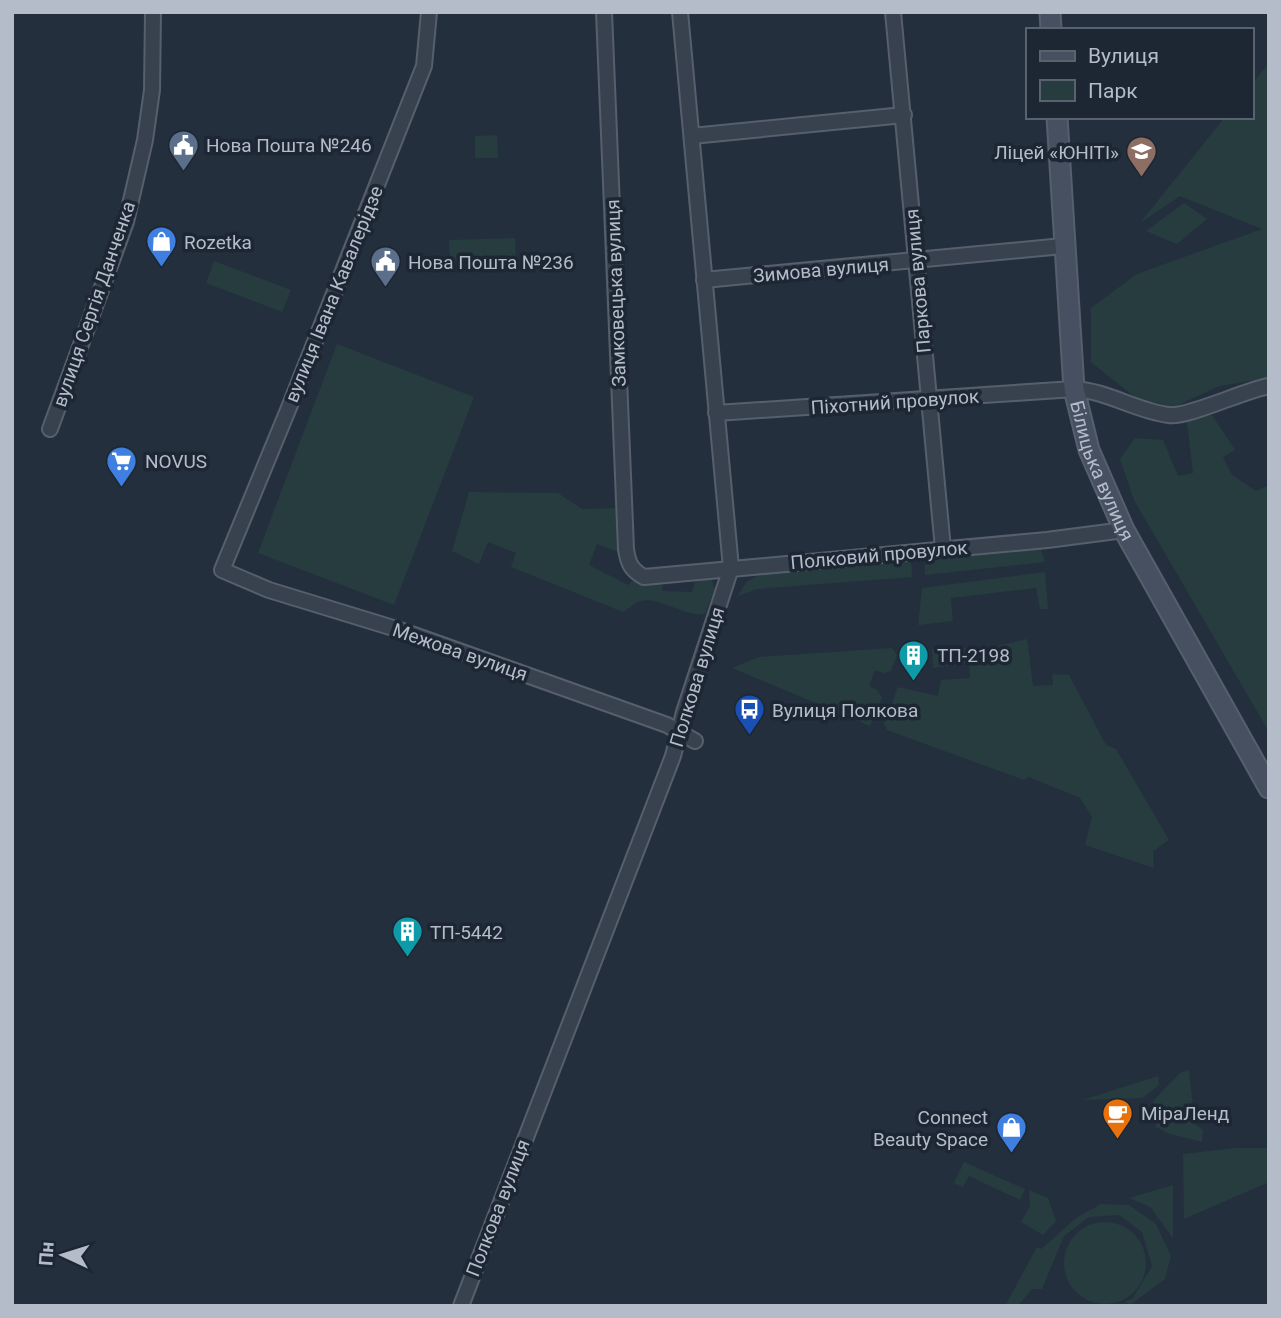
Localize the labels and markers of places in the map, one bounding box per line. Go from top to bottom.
public building icon: Нова Пошта №246 [166,128,200,172]
place label: Нова Пошта №246 [206,134,372,157]
school or university icon: Ліцей «ЮНІТІ» [1125,135,1159,179]
place label: Ліцей «ЮНІТІ» [994,141,1119,164]
shop icon: Rozetka [144,225,178,269]
place label: Rozetka [184,231,252,254]
public building icon: Нова Пошта №236 [368,245,402,289]
place label: Нова Пошта №236 [408,251,574,274]
supermarket icon: NOVUS [105,444,139,488]
place label: NOVUS [145,450,207,473]
building icon: ТП-2198 [897,638,931,682]
place label: ТП-2198 [937,644,1010,667]
bus stop icon: Вулиця Полкова [732,693,766,737]
place label: Вулиця Полкова [772,699,918,722]
building icon: ТП-5442 [390,915,424,959]
place label: ТП-5442 [430,921,503,944]
cafe icon: МіраЛенд [1101,1096,1135,1140]
place label: МіраЛенд [1141,1102,1229,1125]
place label: Connect Beauty Space [873,1106,988,1151]
shop icon: Connect Beauty Space [994,1111,1028,1155]

